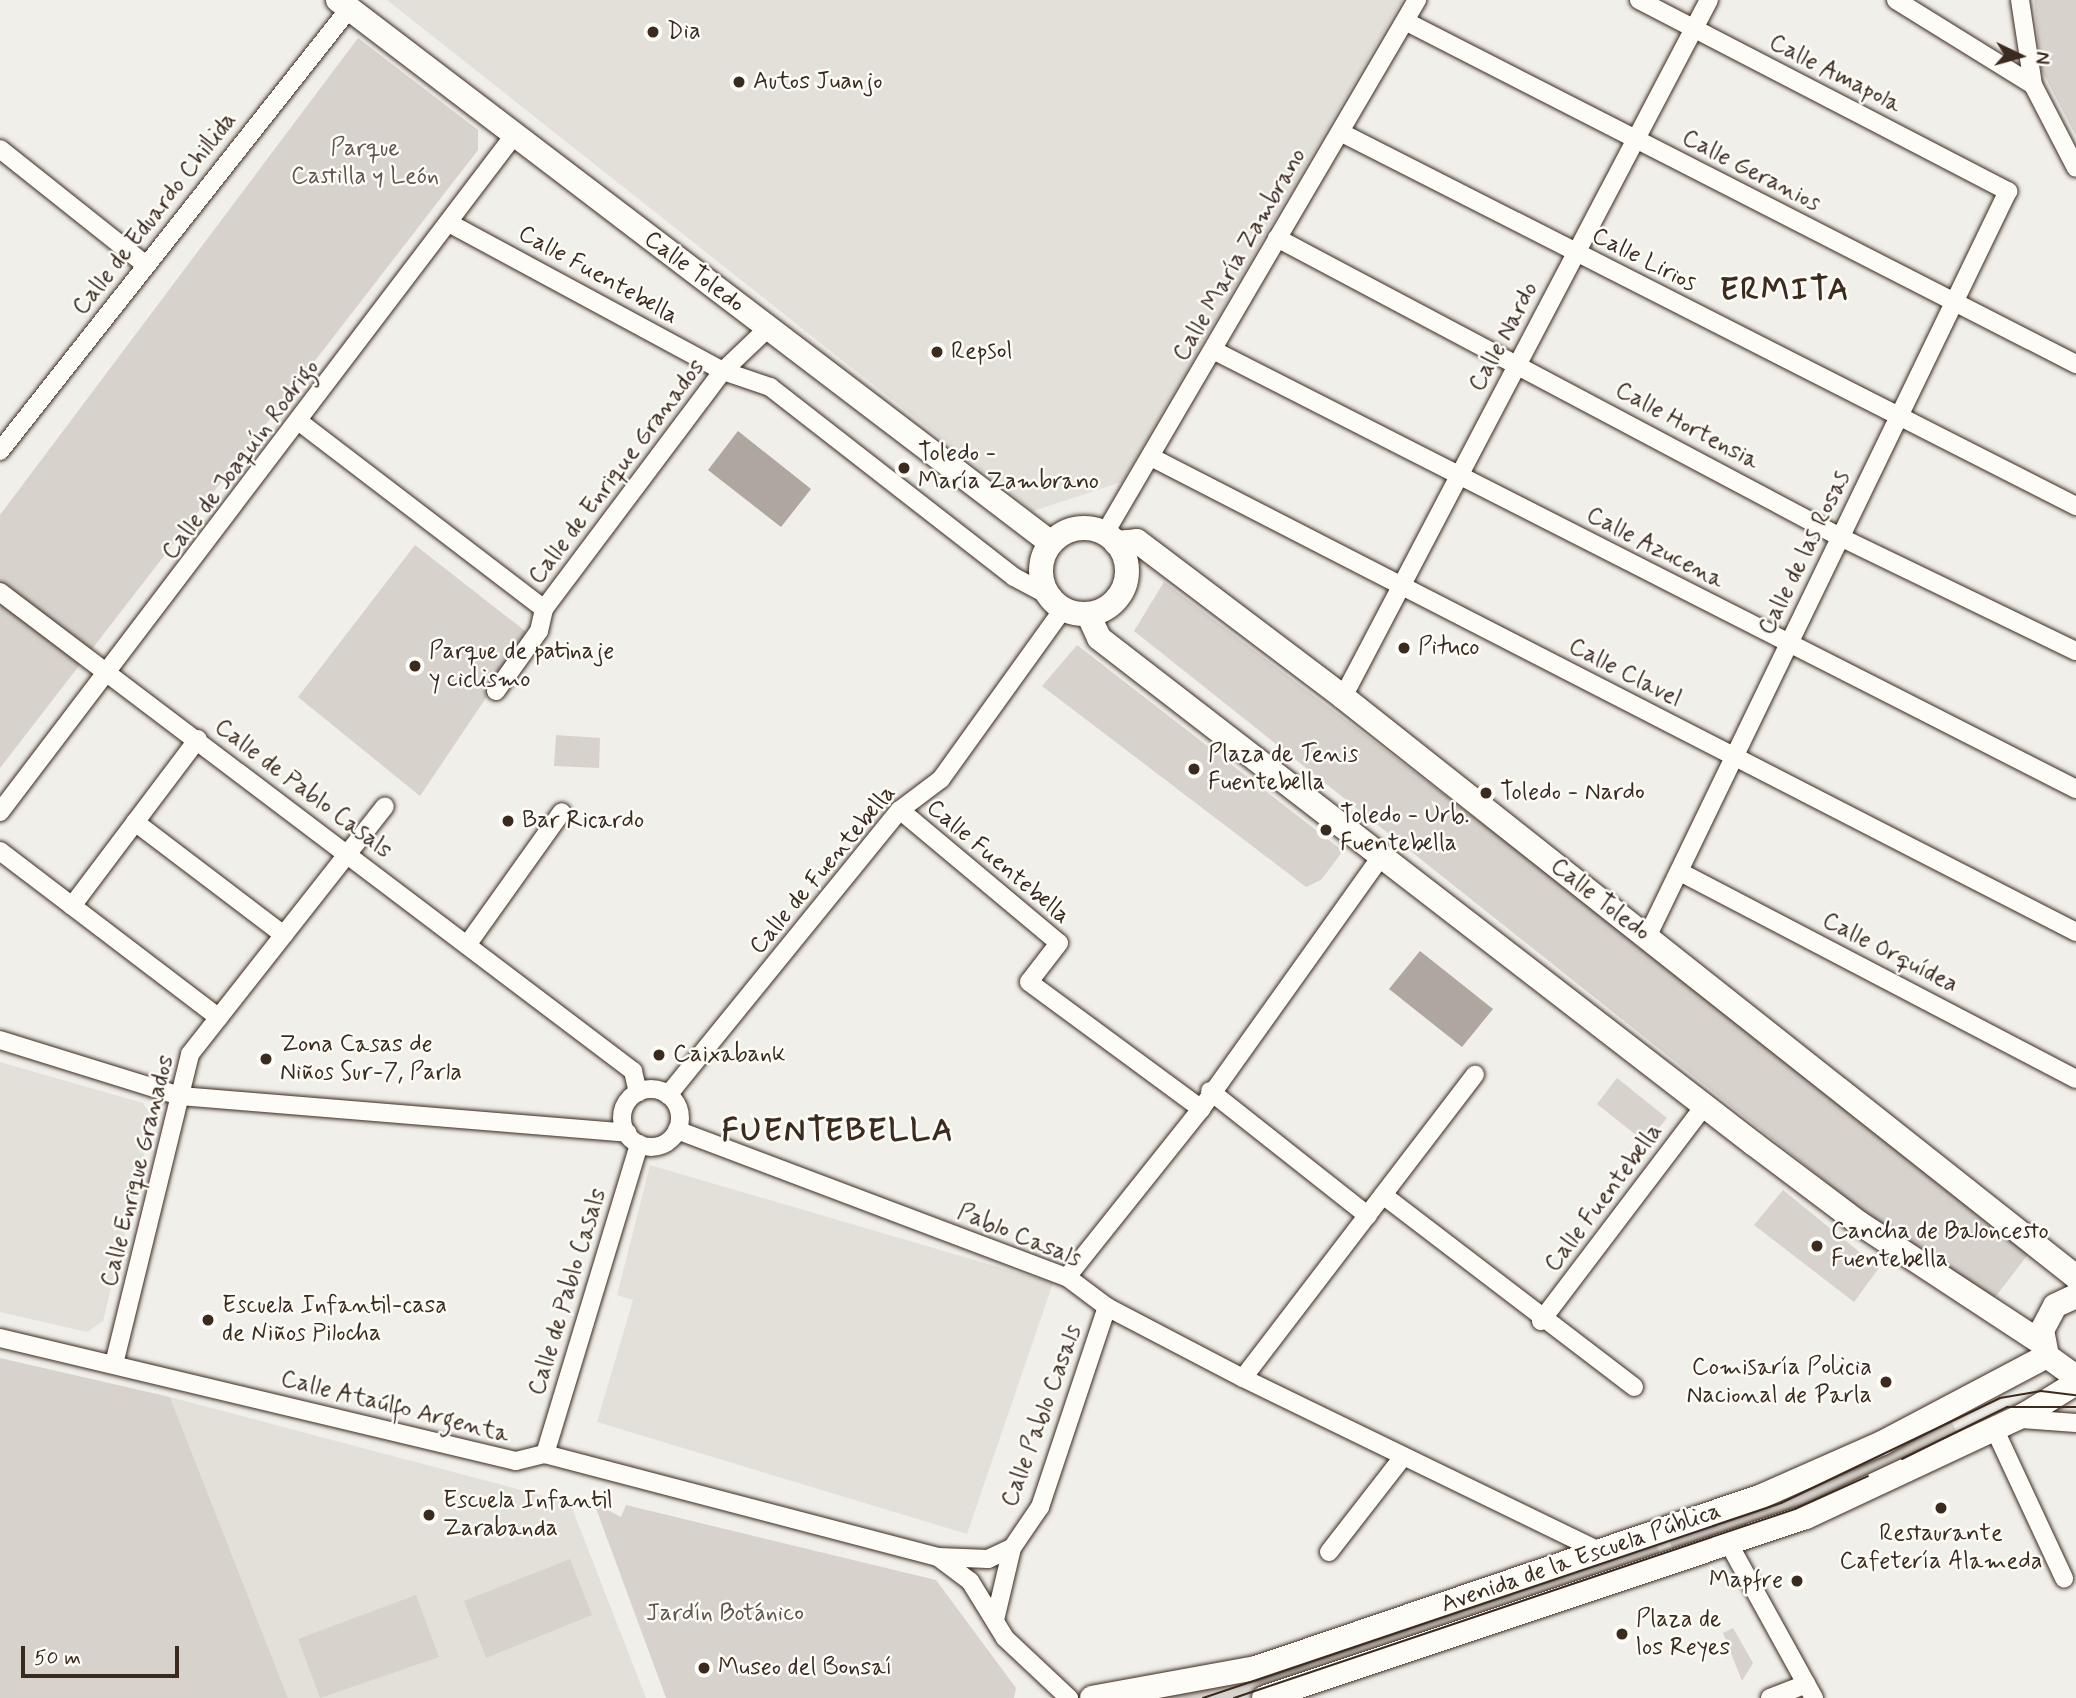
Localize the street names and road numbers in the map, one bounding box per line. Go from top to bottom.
street label: Calle Amapola [1765,29,1905,119]
street label: Calle de Eduardo Chillida [67,107,243,321]
street label: Calle Geranios [1677,124,1825,218]
street label: Calle María Zambrano [1169,146,1311,364]
street label: Calle Fuentebella [514,220,682,330]
street label: Calle Lirios [1587,222,1701,298]
street label: Calle Toledo [638,225,750,319]
street label: Calle Nardo [1464,278,1544,396]
street label: Calle de Joaquín Rodrigo [155,353,327,567]
street label: Calle de Enrique Granados [523,354,711,590]
street label: Calle Hortensia [1611,376,1763,476]
street label: Calle de las Rosas [1753,466,1857,640]
street label: Calle Azucena [1583,502,1727,594]
street label: Calle Clavel [1565,633,1685,713]
street label: Calle de Pablo Casals [208,713,398,865]
street label: Calle de Fuentebella [746,782,900,958]
street label: Calle Fuentebella [922,795,1074,929]
street label: Calle Toledo [1544,852,1656,948]
street label: Calle Orquídea [1818,907,1962,999]
street label: Calle Enrique Granados [95,1049,181,1293]
street label: Calle Fuentebella [1540,1119,1668,1277]
street label: Calle de Pablo Casals [523,1185,613,1399]
street label: Pablo Casals [954,1199,1084,1273]
street label: Calle Pablo Casals [997,1323,1087,1509]
street label: Calle Ataúlfo Argenta [278,1365,512,1449]
street label: Avenida de la Escuela Pública [1438,1497,1724,1619]

